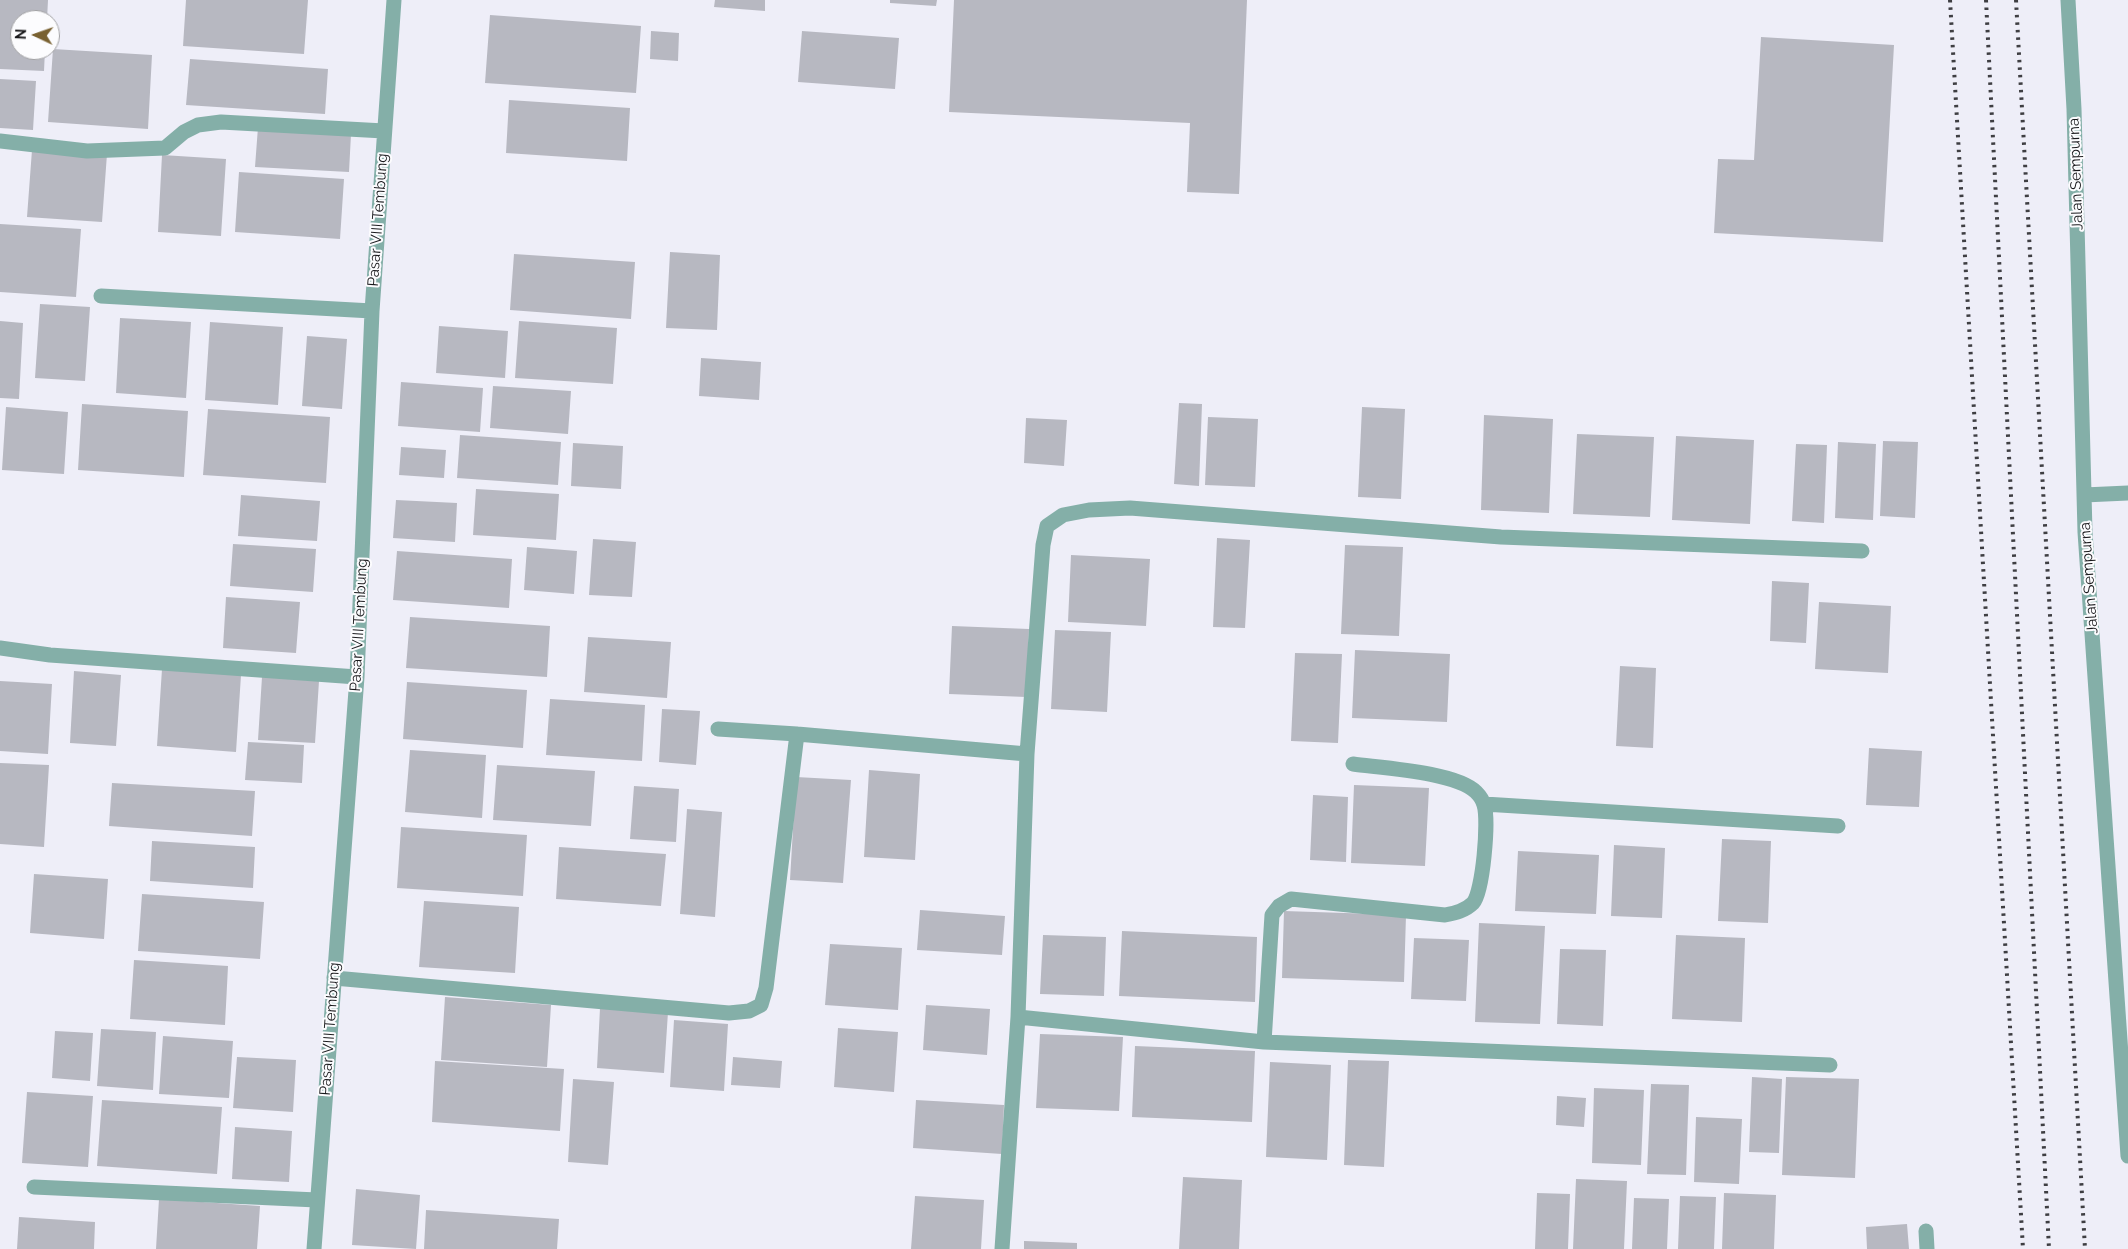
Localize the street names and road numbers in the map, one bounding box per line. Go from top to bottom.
street label: Jalan Sempurna [2065,118,2087,230]
street label: Pasar VIII Tembung [364,153,392,287]
street label: Jalan Sempurna [2076,521,2102,635]
street label: Pasar VIII Tembung [347,558,371,692]
street label: Pasar VIII Tembung [316,962,344,1096]

